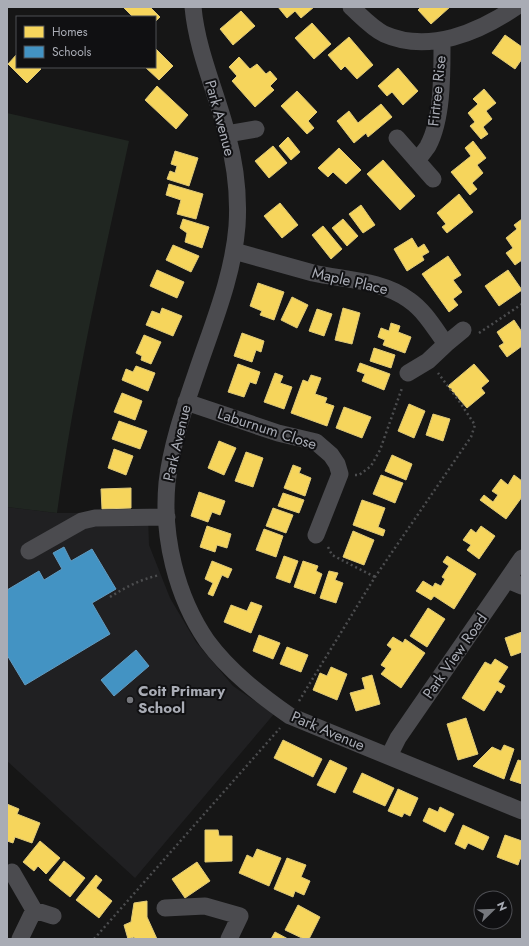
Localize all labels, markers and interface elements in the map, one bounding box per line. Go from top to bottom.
legend [16,16,156,68]
text: Homes [52,23,88,41]
text: Schools [52,43,91,61]
street label: Firtree Rise [422,54,452,128]
street label: Park Avenue [199,77,241,159]
street label: Maple Place [310,262,390,300]
street label: Park Avenue [158,402,197,483]
street label: Laburnum Close [215,403,320,455]
street label: Park View Road [417,609,493,703]
place label: Coit Primary School [138,680,225,719]
marker: Coit Primary School [125,695,135,705]
street label: Park Avenue [288,706,368,756]
north arrow [473,890,513,930]
text: N [493,899,511,913]

